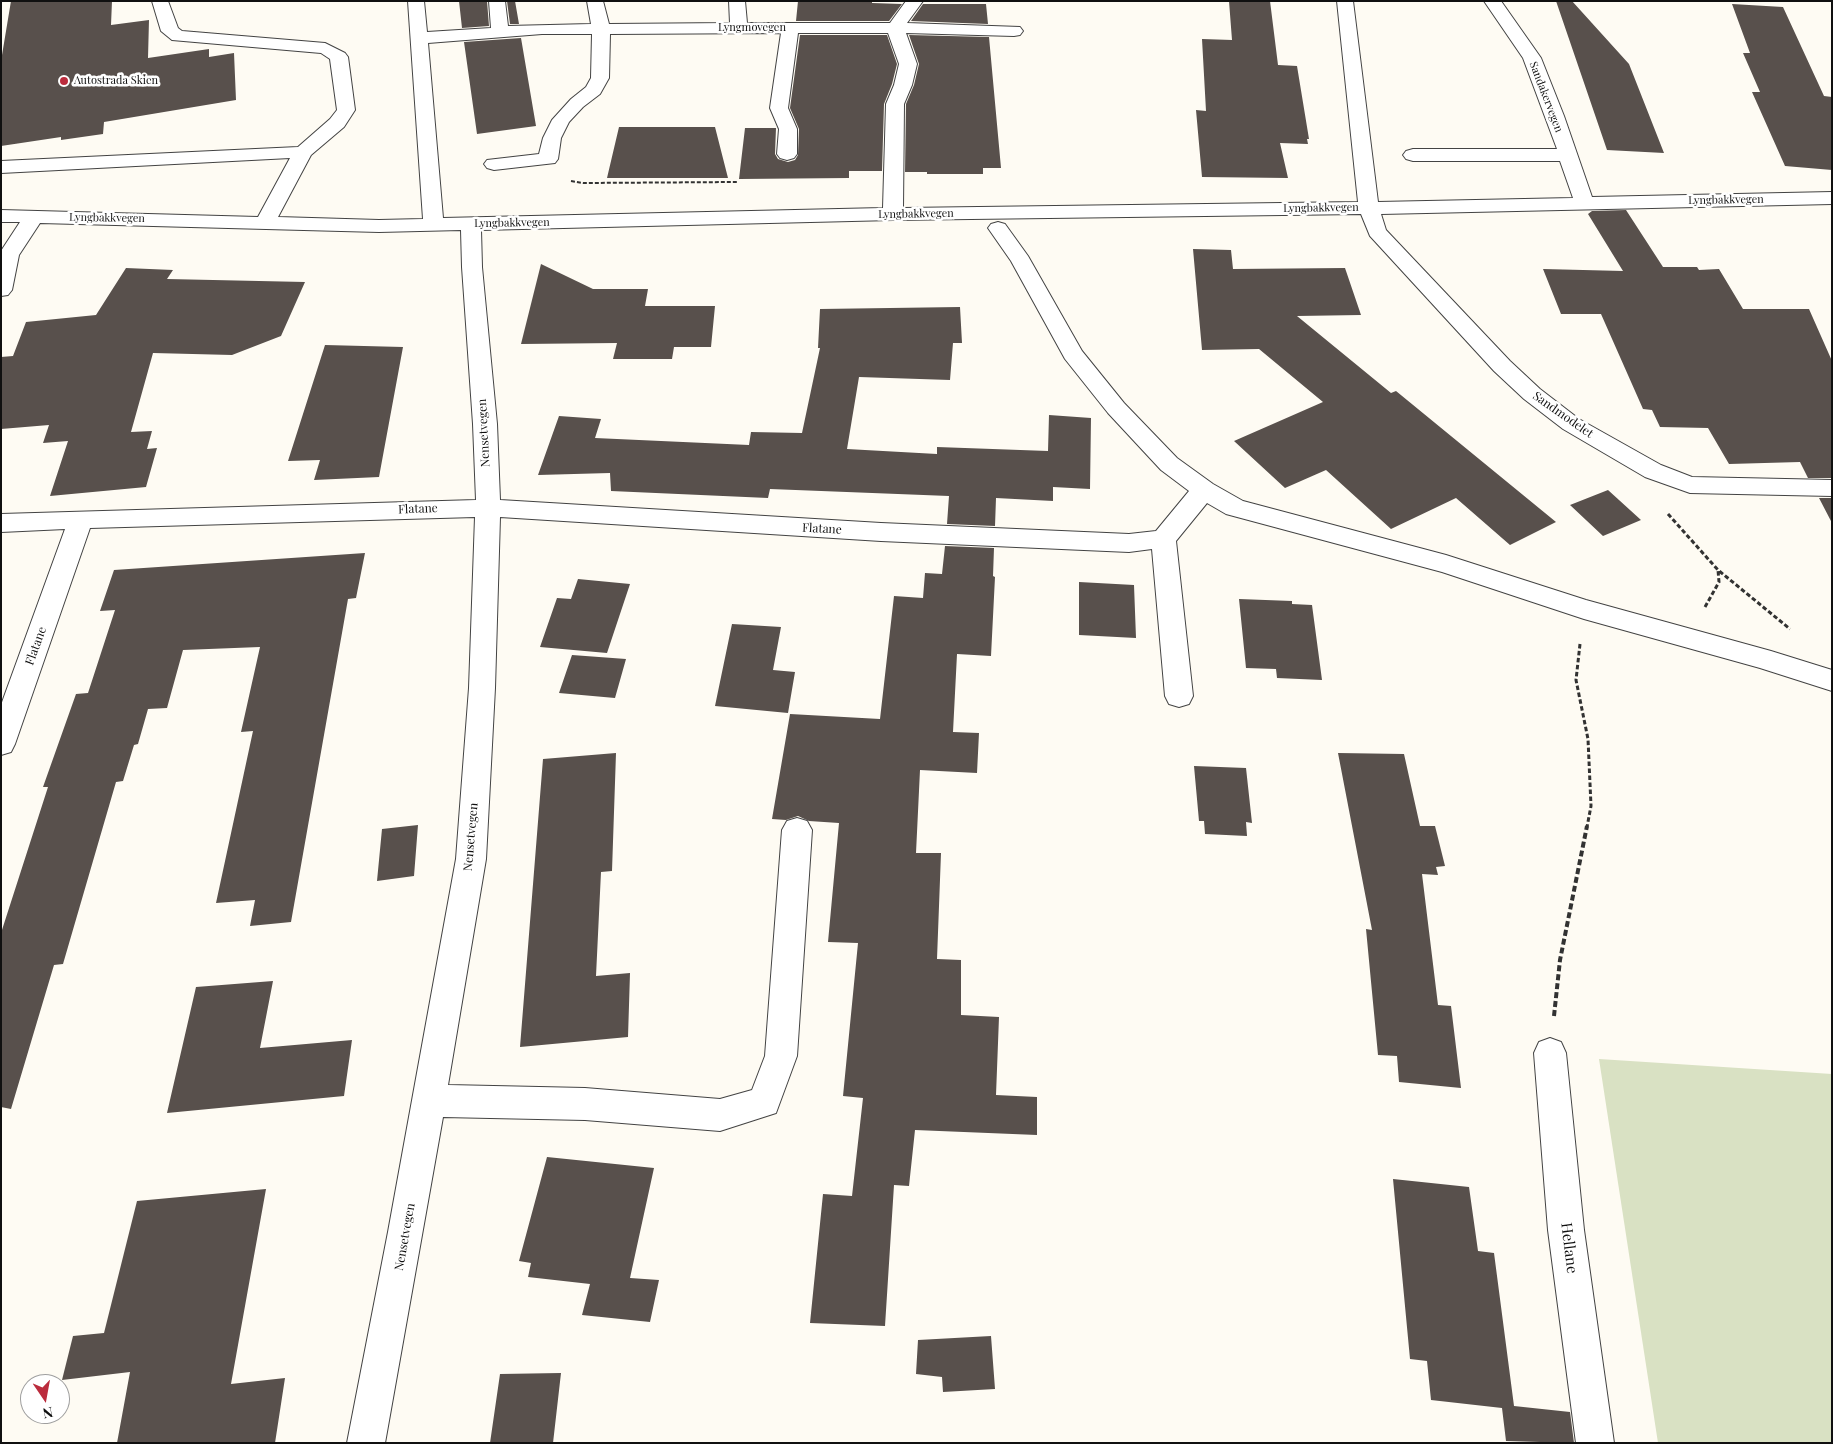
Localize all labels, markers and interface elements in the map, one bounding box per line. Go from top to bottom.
street label: Lyngmovegen [718,21,786,35]
street label: Sandakervegen [1526,60,1566,134]
place label: Autostrada Skien [74,74,158,88]
marker: Autostrada Skien [58,75,70,87]
street label: Lyngbakkvegen [1688,193,1764,207]
street label: Lyngbakkvegen [1283,201,1359,215]
street label: Lyngbakkvegen [878,207,954,221]
street label: Lyngbakkvegen [69,211,145,225]
street label: Lyngbakkvegen [474,216,550,230]
street label: Sandmodelet [1530,389,1596,441]
street label: Nensetvegen [475,398,493,468]
street label: Flatane [398,501,438,517]
street label: Flatane [802,521,842,537]
street label: Flatane [22,625,50,667]
street label: Nensetvegen [461,802,481,872]
street label: Nensetvegen [392,1202,418,1272]
street label: Hellane [1557,1221,1581,1275]
north arrow [20,1374,70,1424]
text: N [41,1403,55,1424]

